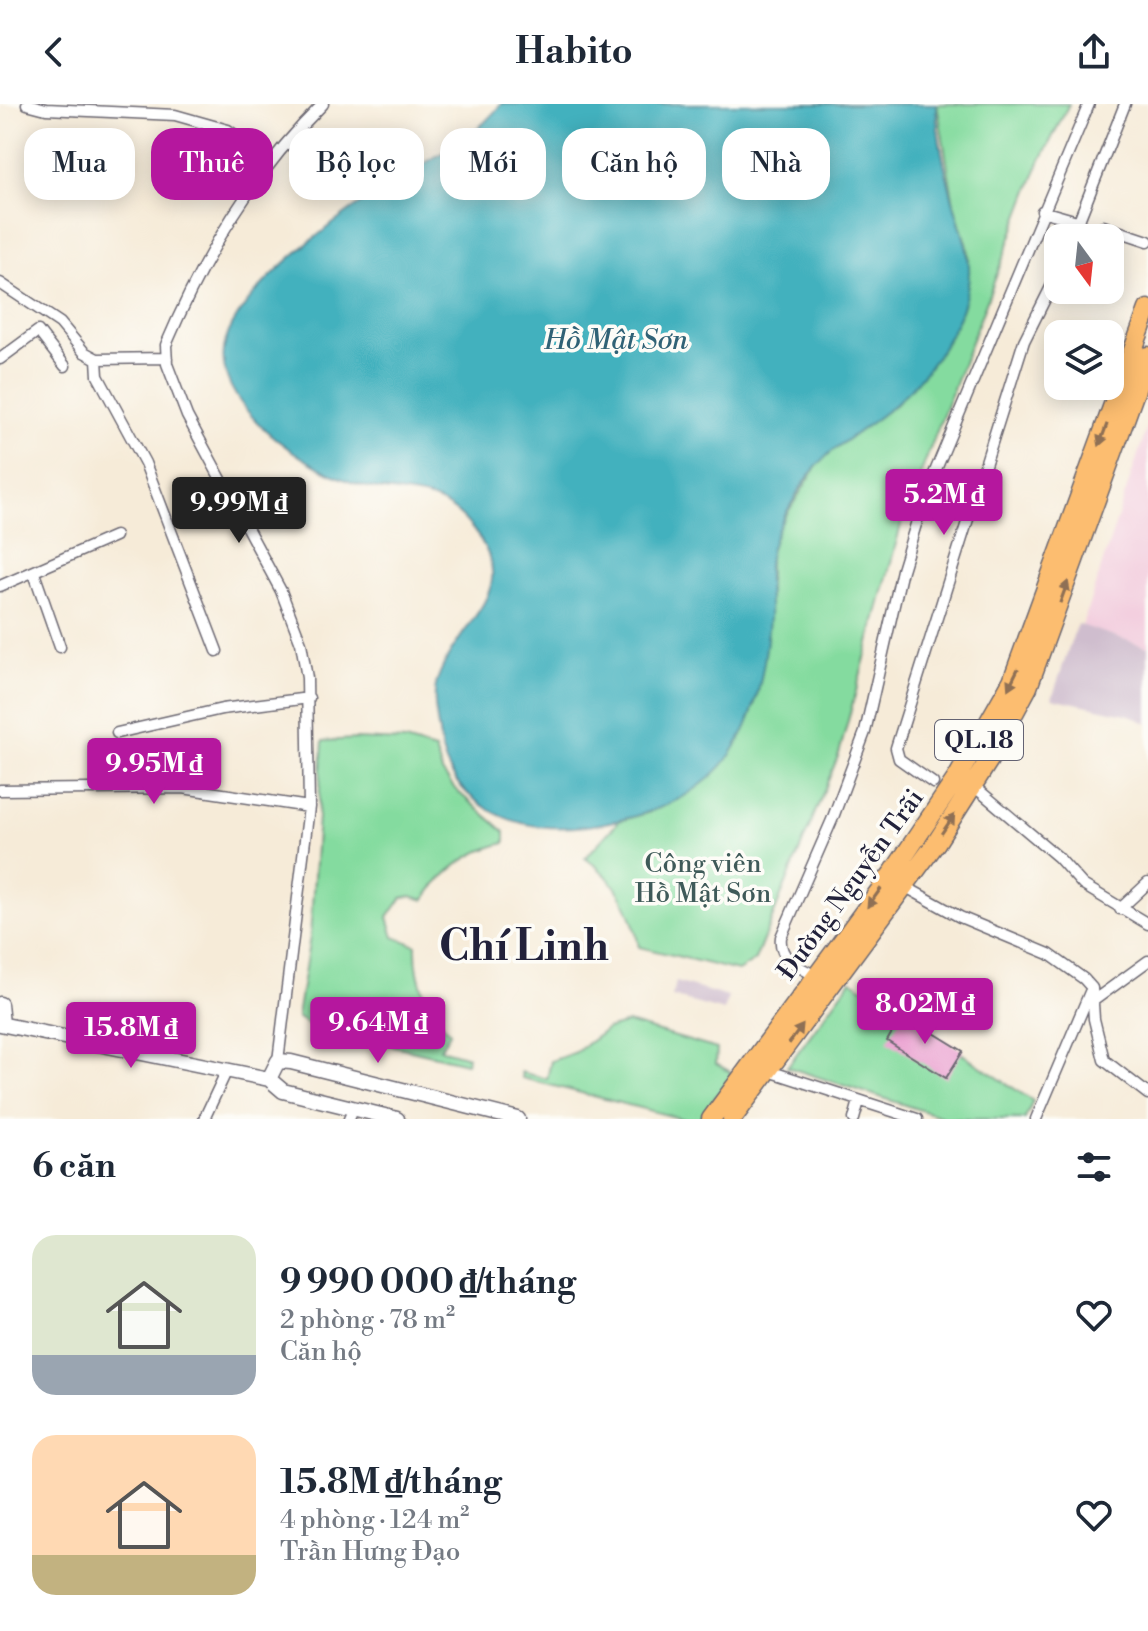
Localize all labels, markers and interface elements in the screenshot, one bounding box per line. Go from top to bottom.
icon: back [32,30,76,74]
text: Habito [515,30,633,75]
icon: share [1072,30,1116,74]
chip: Mua [24,128,135,200]
chip: Thuê [151,128,273,200]
chip: Bộ lọc [289,128,424,200]
chip: Mới [440,128,546,200]
chip: Căn hộ [562,128,706,200]
chip: Nhà [722,128,830,200]
north arrow [1044,224,1124,304]
map controls [1044,224,1124,400]
button: layers [1044,320,1124,400]
water label: Hồ Mật Sơn [543,323,688,358]
one-way arrow [1096,424,1109,448]
pin: 5.2M ₫ [879,469,1009,537]
pin: 9.99M ₫ [165,477,313,545]
text: 5.2M ₫ [903,479,985,511]
text: 9.99M ₫ [190,487,288,519]
one-way arrow [1058,580,1070,604]
one-way arrow [1006,668,1019,691]
road number: QL.18 [935,720,1023,760]
pin: 9.95M ₫ [80,738,228,806]
text: 9.95M ₫ [105,748,203,780]
street label: Đường Nguyễn Trãi [771,783,931,986]
one-way arrow [941,813,955,835]
park label: Công viên Hồ Mật Sơn [635,848,771,910]
one-way arrow [866,888,882,909]
district label: Chí Linh [439,921,609,974]
pin: 8.02M ₫ [851,978,999,1046]
text: 8.02M ₫ [875,988,975,1020]
pin: 9.64M ₫ [304,997,452,1065]
pin: 15.8M ₫ [57,1002,205,1070]
text: 9.64M ₫ [328,1007,428,1039]
text: 15.8M ₫ [84,1012,178,1044]
one-way arrow [788,1024,803,1045]
icon: filters [1072,1145,1116,1189]
text: 6 căn [32,1146,116,1188]
text: 9 990 000 ₫/tháng [280,1262,576,1304]
icon: home [96,1267,192,1363]
icon: heart [1072,1293,1116,1337]
text: 2 phòng · 78 m² [280,1304,455,1336]
text: Căn hộ [280,1336,362,1368]
text: 15.8M ₫/tháng [280,1462,502,1504]
icon: home [96,1467,192,1563]
icon: heart [1072,1493,1116,1537]
text: 4 phòng · 124 m² [280,1504,469,1536]
text: Trần Hưng Đạo [280,1536,460,1568]

